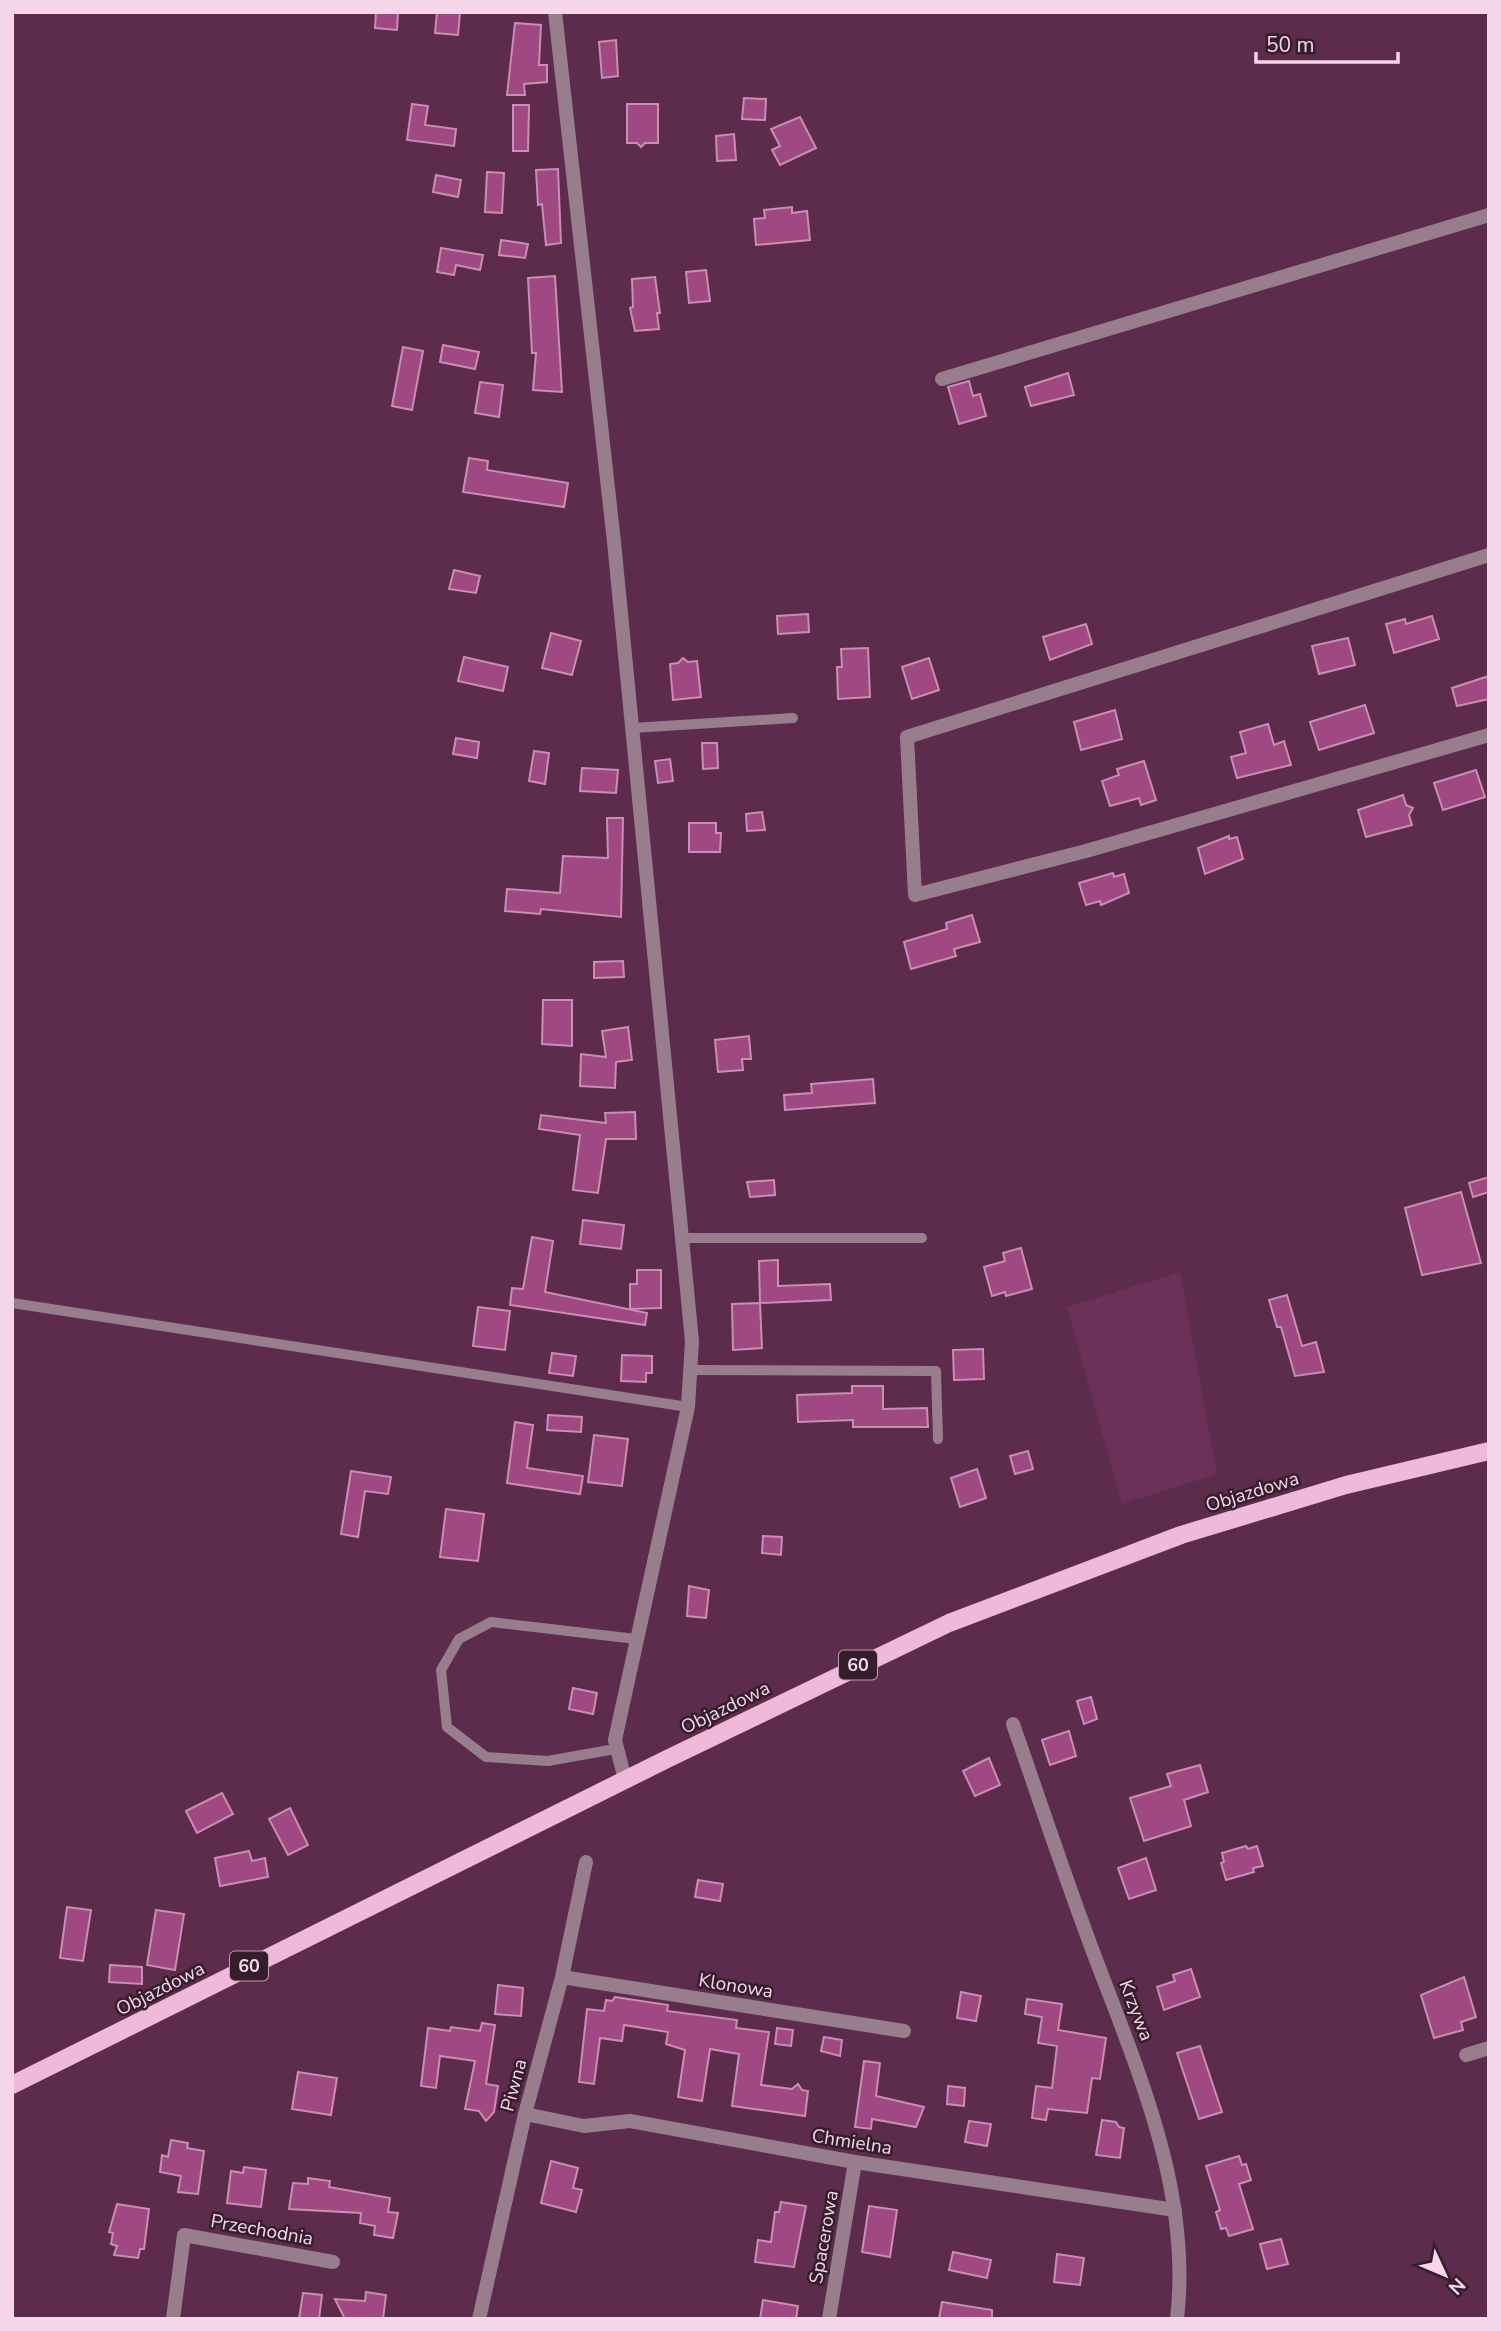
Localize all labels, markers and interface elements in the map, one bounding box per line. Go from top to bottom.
scale bar [1256,21,1398,65]
text: 50 m [1266,31,1315,59]
street label: Objazdowa [1203,1465,1302,1518]
road number: 60 [839,1650,877,1680]
street label: Objazdowa [677,1675,774,1741]
road number: 60 [230,1952,268,1980]
street label: Objazdowa [112,1955,209,2022]
street label: Klonowa [697,1967,775,2005]
street label: Krzywa [1113,1976,1160,2045]
street label: Piwna [495,2056,533,2114]
street label: Chmielna [810,2123,894,2161]
street label: Spacerowa [803,2188,845,2286]
street label: Przechodnia [208,2208,315,2252]
north arrow [1410,2240,1480,2310]
text: N [1442,2272,1471,2300]

